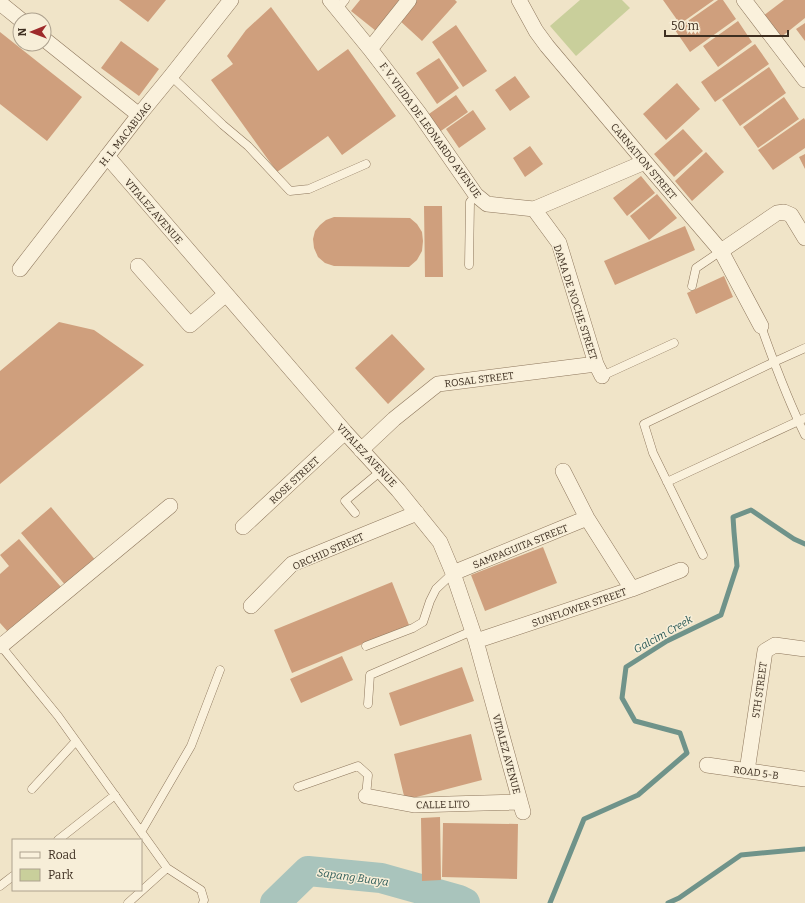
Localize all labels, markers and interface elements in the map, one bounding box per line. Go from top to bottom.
north arrow [12,12,52,52]
scale bar [665,12,788,38]
text: 50 m [671,19,700,33]
text: N [16,27,29,37]
street label: F. V. VIUDA DE LEONARDO AVENUE [377,60,483,201]
street label: H. L. MACABUAG [97,100,155,169]
street label: CARNATION STREET [608,121,679,202]
street label: VITALEZ AVENUE [122,177,185,247]
street label: DAMA DE NOCHE STREET [551,243,599,362]
street label: ROSAL STREET [444,370,514,390]
street label: VITALEZ AVENUE [334,422,399,490]
street label: ROSE STREET [267,455,322,507]
street label: SAMPAGUITA STREET [471,522,570,572]
street label: ORCHID STREET [291,531,366,573]
street label: SUNFLOWER STREET [530,586,628,630]
water label: Galcim Creek [631,612,696,656]
street label: 5TH STREET [750,661,770,719]
street label: VITALEZ AVENUE [490,713,522,796]
street label: ROAD 5-B [732,764,779,782]
street label: CALLE LITO [416,799,470,811]
legend [12,839,142,891]
text: Road [48,848,76,862]
water label: Sapang Buaya [316,866,390,889]
text: Park [48,868,74,882]

